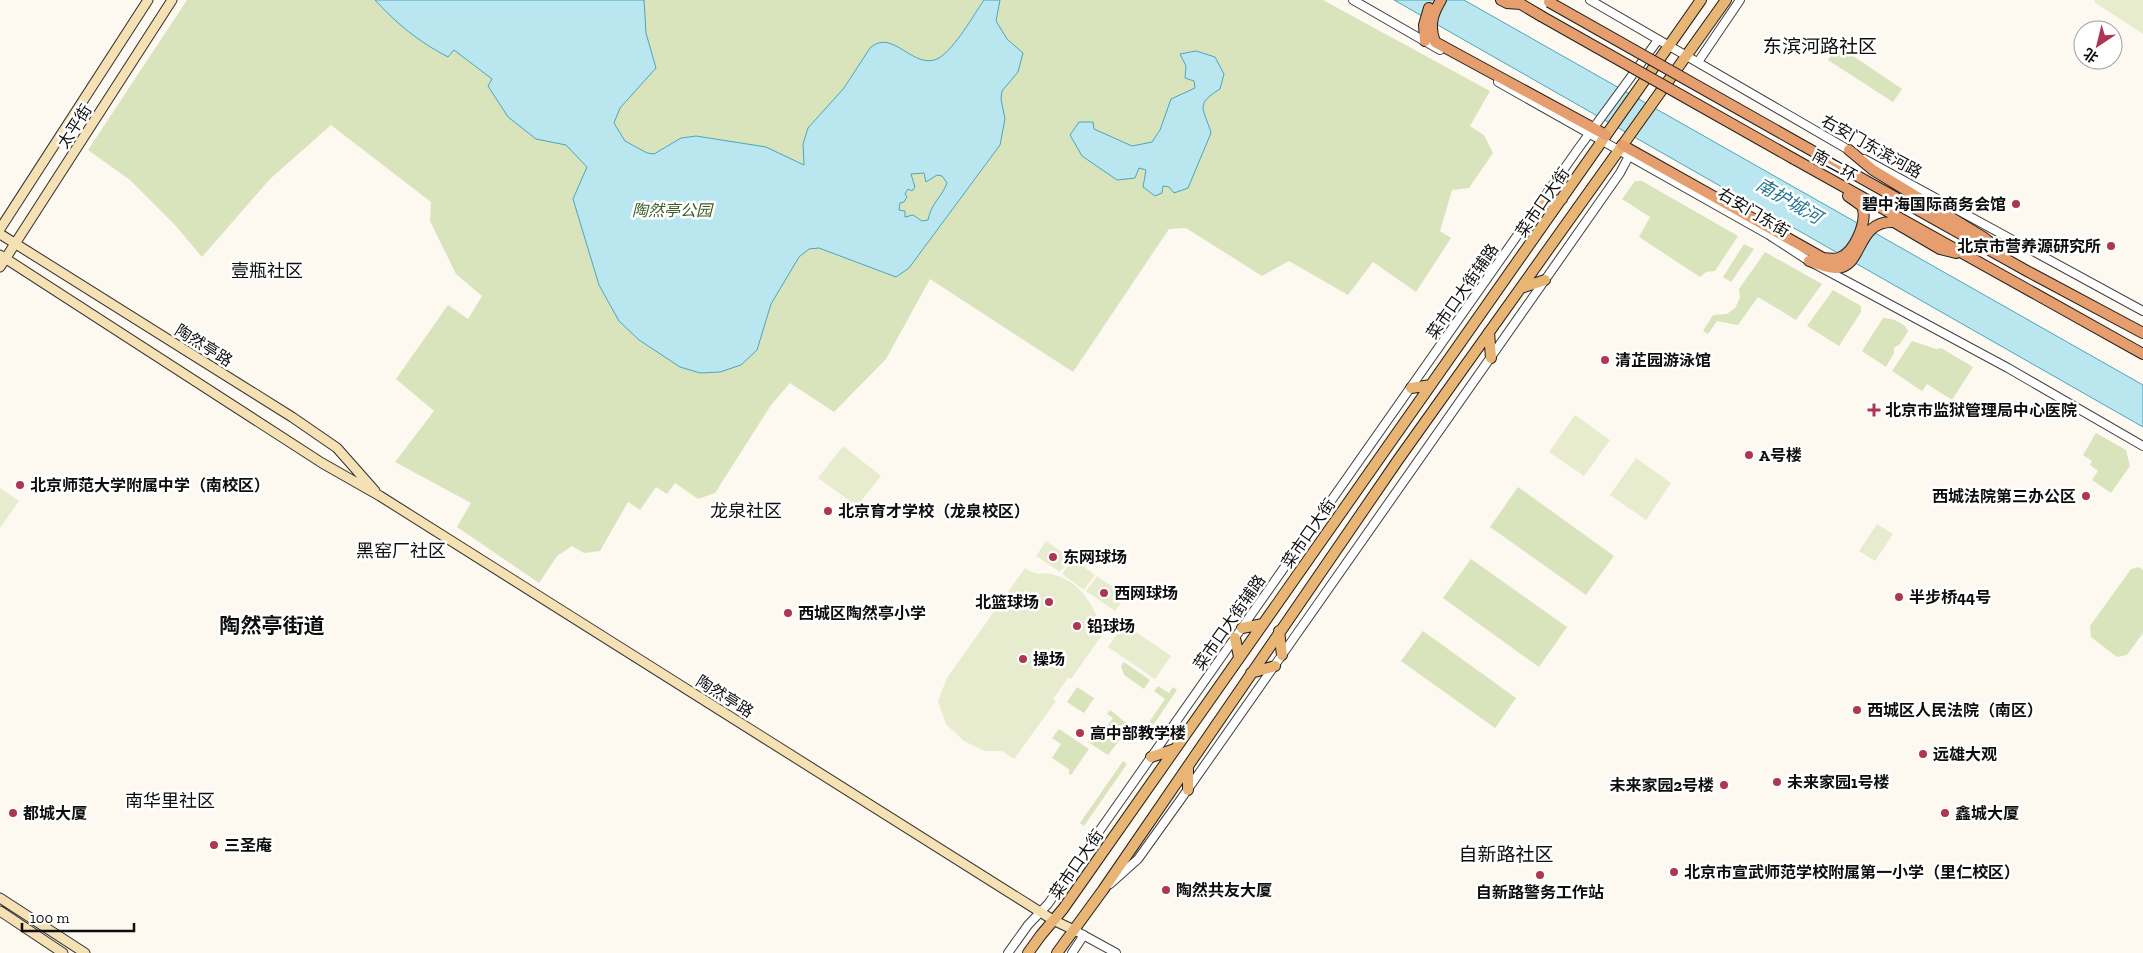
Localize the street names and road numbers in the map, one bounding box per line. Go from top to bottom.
street label: 太平街 [53,101,95,152]
street label: 右安门东滨河路 [1818,111,1925,182]
street label: 南二环 [1809,145,1860,185]
street label: 菜市口大街 [1512,164,1573,241]
street label: 右安门东街 [1715,184,1793,241]
street label: 菜市口大街辅路 [1423,240,1502,343]
street label: 陶然亭路 [172,320,236,370]
street label: 菜市口大街 [1278,495,1339,572]
street label: 菜市口大街辅路 [1190,571,1269,674]
street label: 陶然亭路 [693,671,757,721]
street label: 菜市口大街 [1046,826,1107,903]

